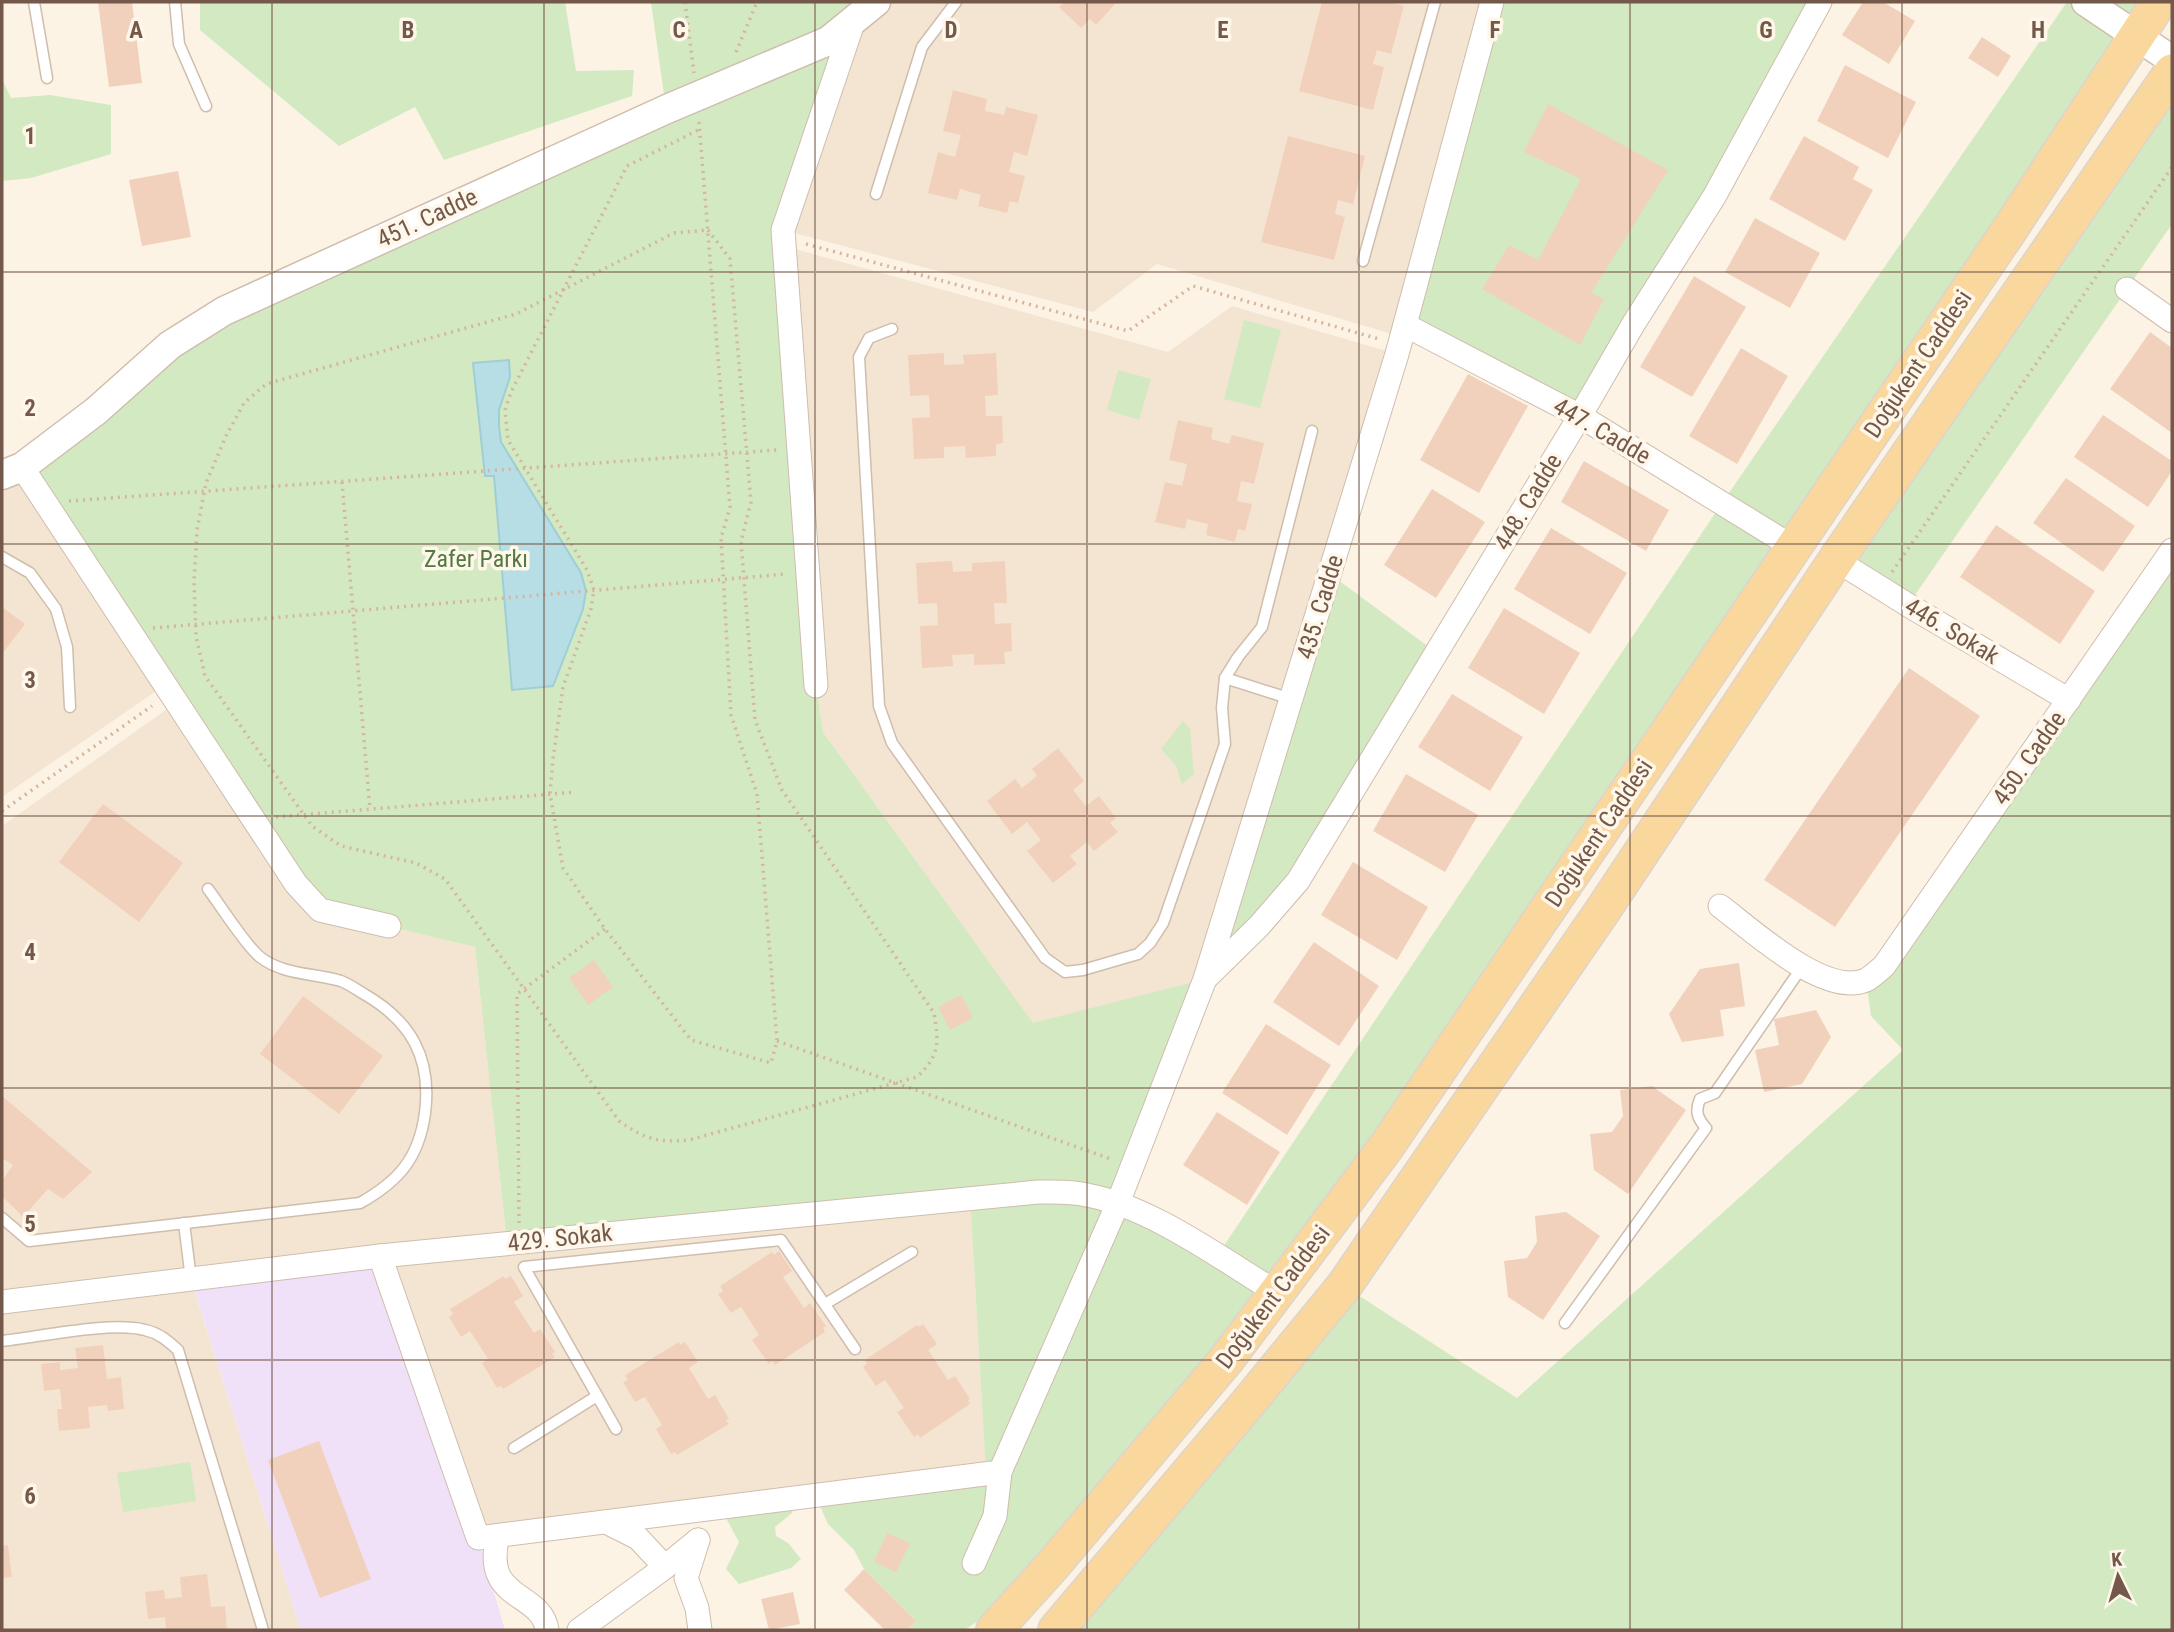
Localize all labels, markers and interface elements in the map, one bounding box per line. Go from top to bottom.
text: A [129,17,143,44]
text: B [402,17,414,44]
text: C [672,17,686,44]
text: D [945,17,958,44]
text: E [1217,17,1229,44]
text: F [1490,17,1501,44]
text: G [1759,17,1773,44]
text: H [2031,17,2045,44]
text: 1 [24,123,36,150]
street label: 451. Cadde [372,183,482,253]
street label: Doğukent Caddesi [1858,285,1978,443]
street label: 447. Cadde [1548,392,1656,470]
text: 2 [24,395,36,422]
street label: 448. Cadde [1488,449,1568,555]
park label: Zafer Parkı [424,545,528,573]
street label: 435. Cadde [1291,551,1349,663]
street label: 446. Sokak [1900,592,2004,670]
text: 3 [24,667,36,694]
street label: 450. Cadde [1987,706,2071,810]
street label: Doğukent Caddesi [1539,754,1659,912]
text: 4 [24,939,36,966]
text: 5 [24,1211,36,1238]
street label: 429. Sokak [506,1219,614,1257]
street label: Doğukent Caddesi [1210,1220,1336,1374]
text: 6 [24,1483,36,1510]
north arrow [2083,1541,2153,1611]
text: K [2110,1548,2123,1571]

